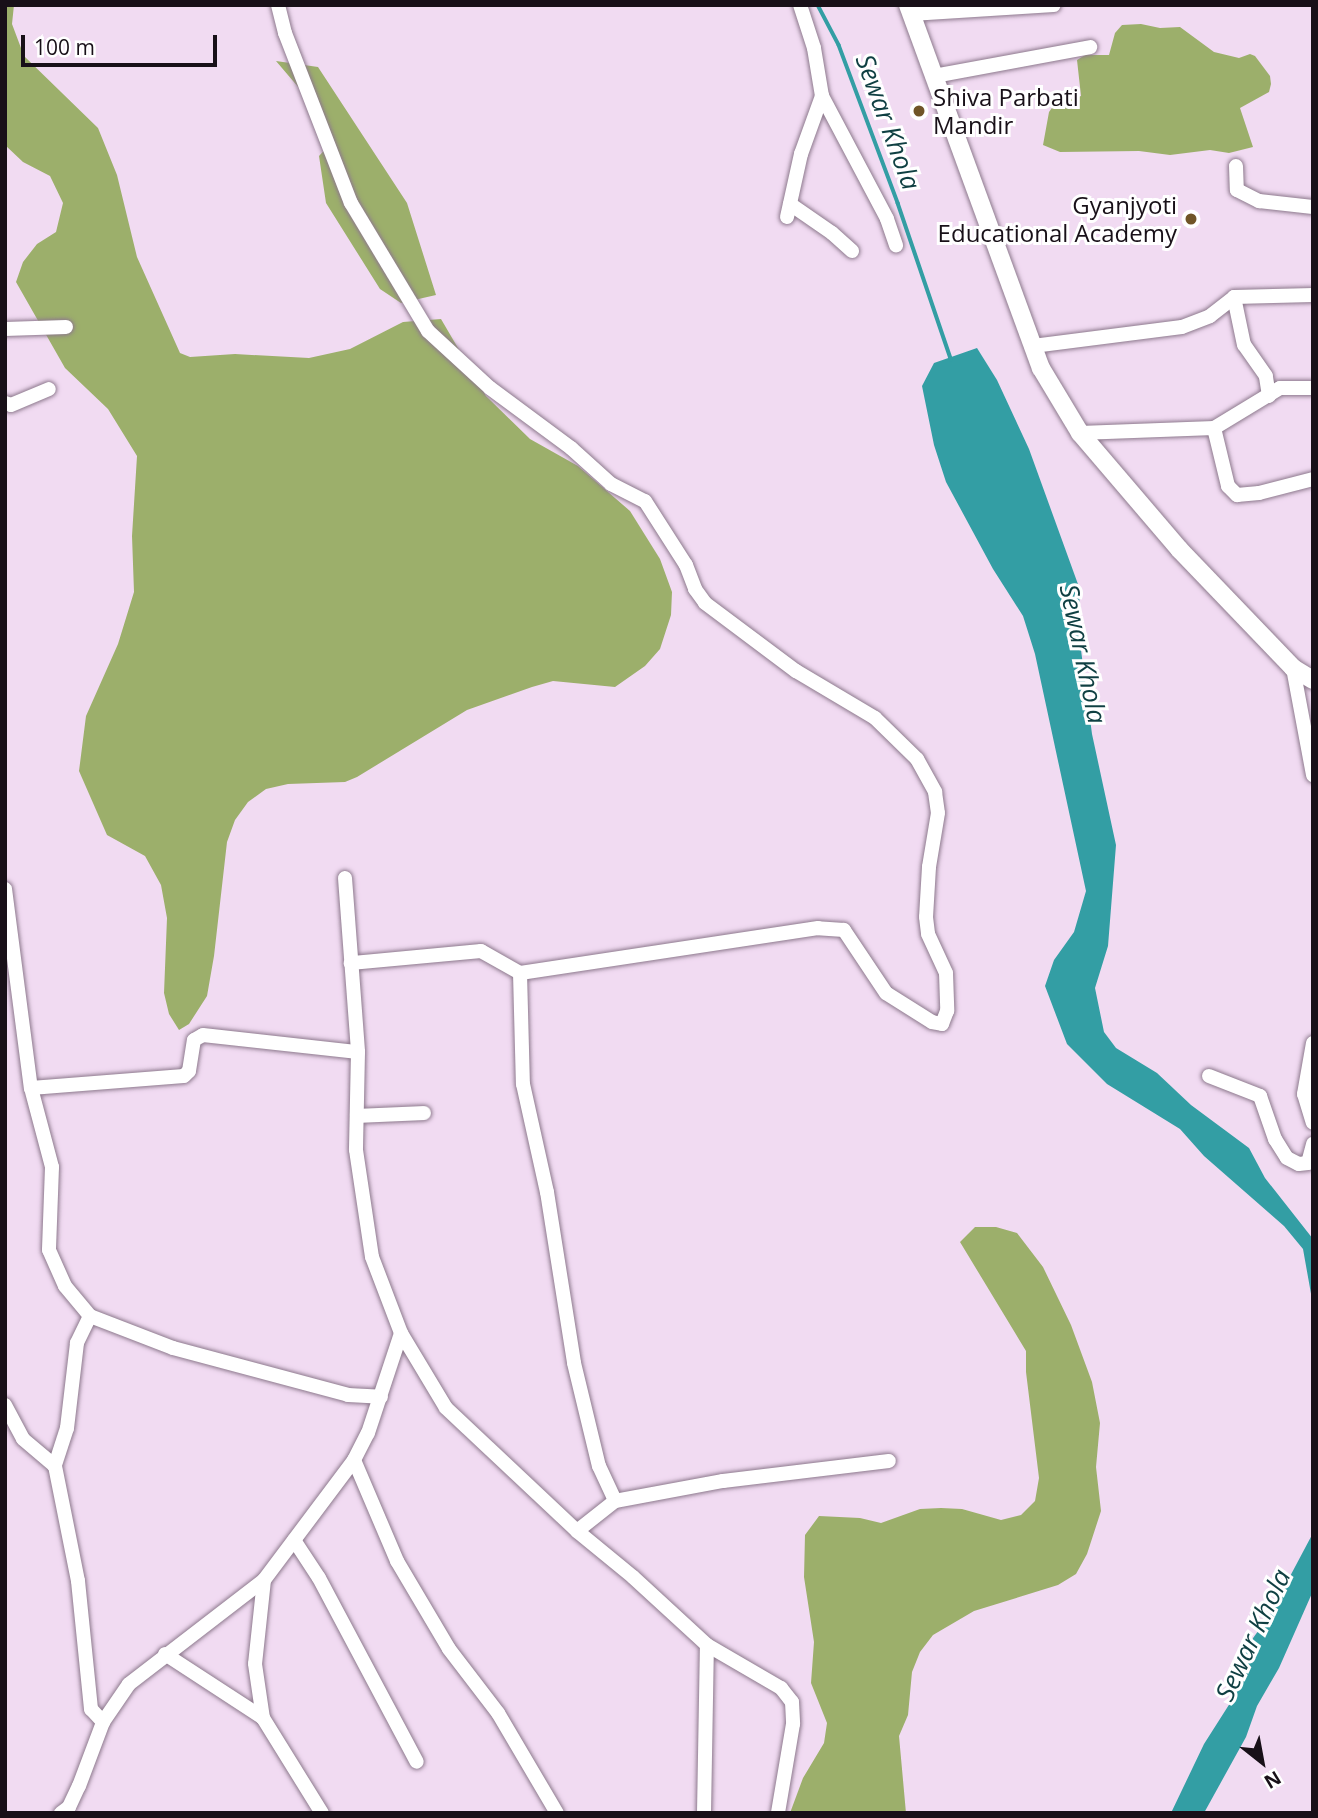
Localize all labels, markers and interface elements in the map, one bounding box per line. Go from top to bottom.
scale bar [24,21,220,65]
text: 100 m [34,33,95,61]
water label: Sewar Khola [849,50,927,194]
place label: Shiva Parbati Mandir [933,83,1079,139]
marker: Shiva Parbati Mandir [911,103,927,119]
place label: Gyanjyoti Educational Academy [938,191,1177,247]
marker: Gyanjyoti Educational Academy [1183,211,1199,227]
water label: Sewar Khola [1053,581,1113,727]
water label: Sewar Khola [1209,1564,1297,1706]
north arrow [1227,1727,1297,1797]
text: N [1260,1765,1286,1795]

